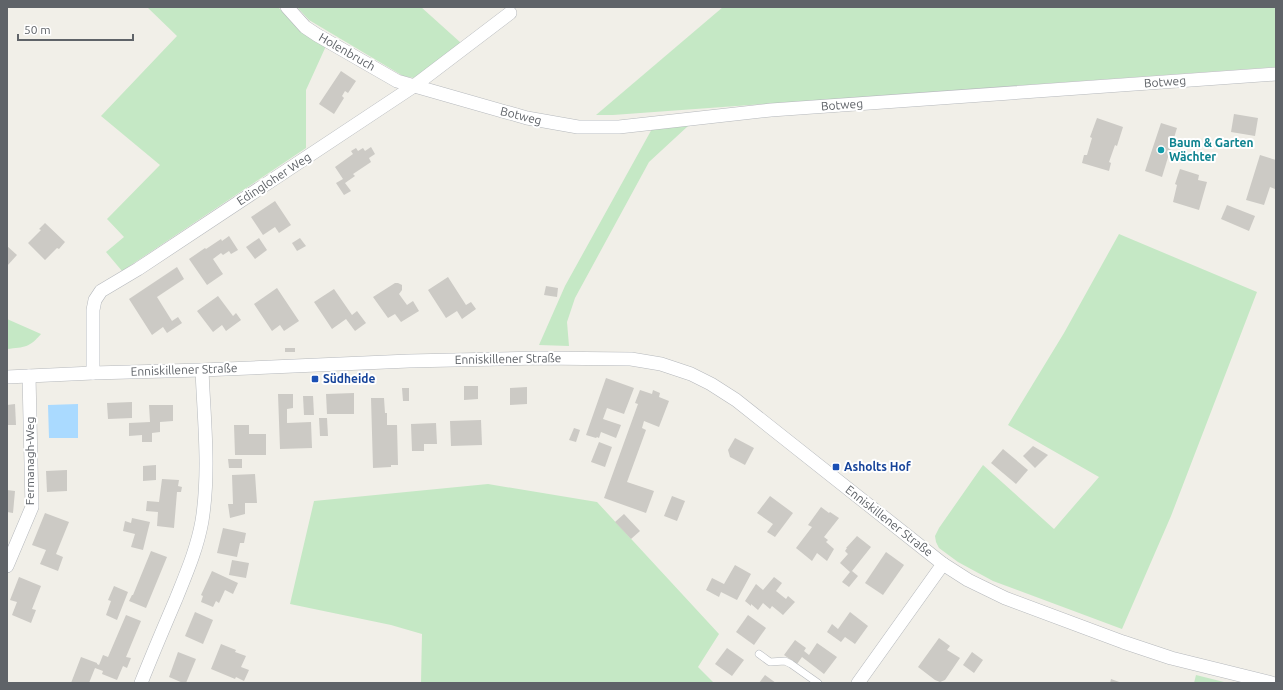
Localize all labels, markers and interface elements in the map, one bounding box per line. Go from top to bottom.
scale bar [18,16,133,42]
text: 50 m [24,23,51,36]
street label: Holenbruch [317,30,378,73]
street label: Botweg [1143,74,1186,89]
street label: Botweg [820,97,863,112]
street label: Botweg [499,104,543,127]
place label: Baum & Garten Wächter [1169,136,1254,163]
marker: Baum & Garten Wächter [1156,145,1166,155]
street label: Edingloher Weg [234,150,313,207]
street label: Enniskillener Straße [454,351,561,366]
street label: Enniskillener Straße [130,361,238,378]
place label: Südheide [323,372,375,385]
marker: Südheide [310,374,320,384]
street label: Fermanagh-Weg [23,417,36,505]
place label: Asholts Hof [844,460,912,473]
marker: Asholts Hof [831,462,841,472]
street label: Enniskillener Straße [843,483,935,559]

